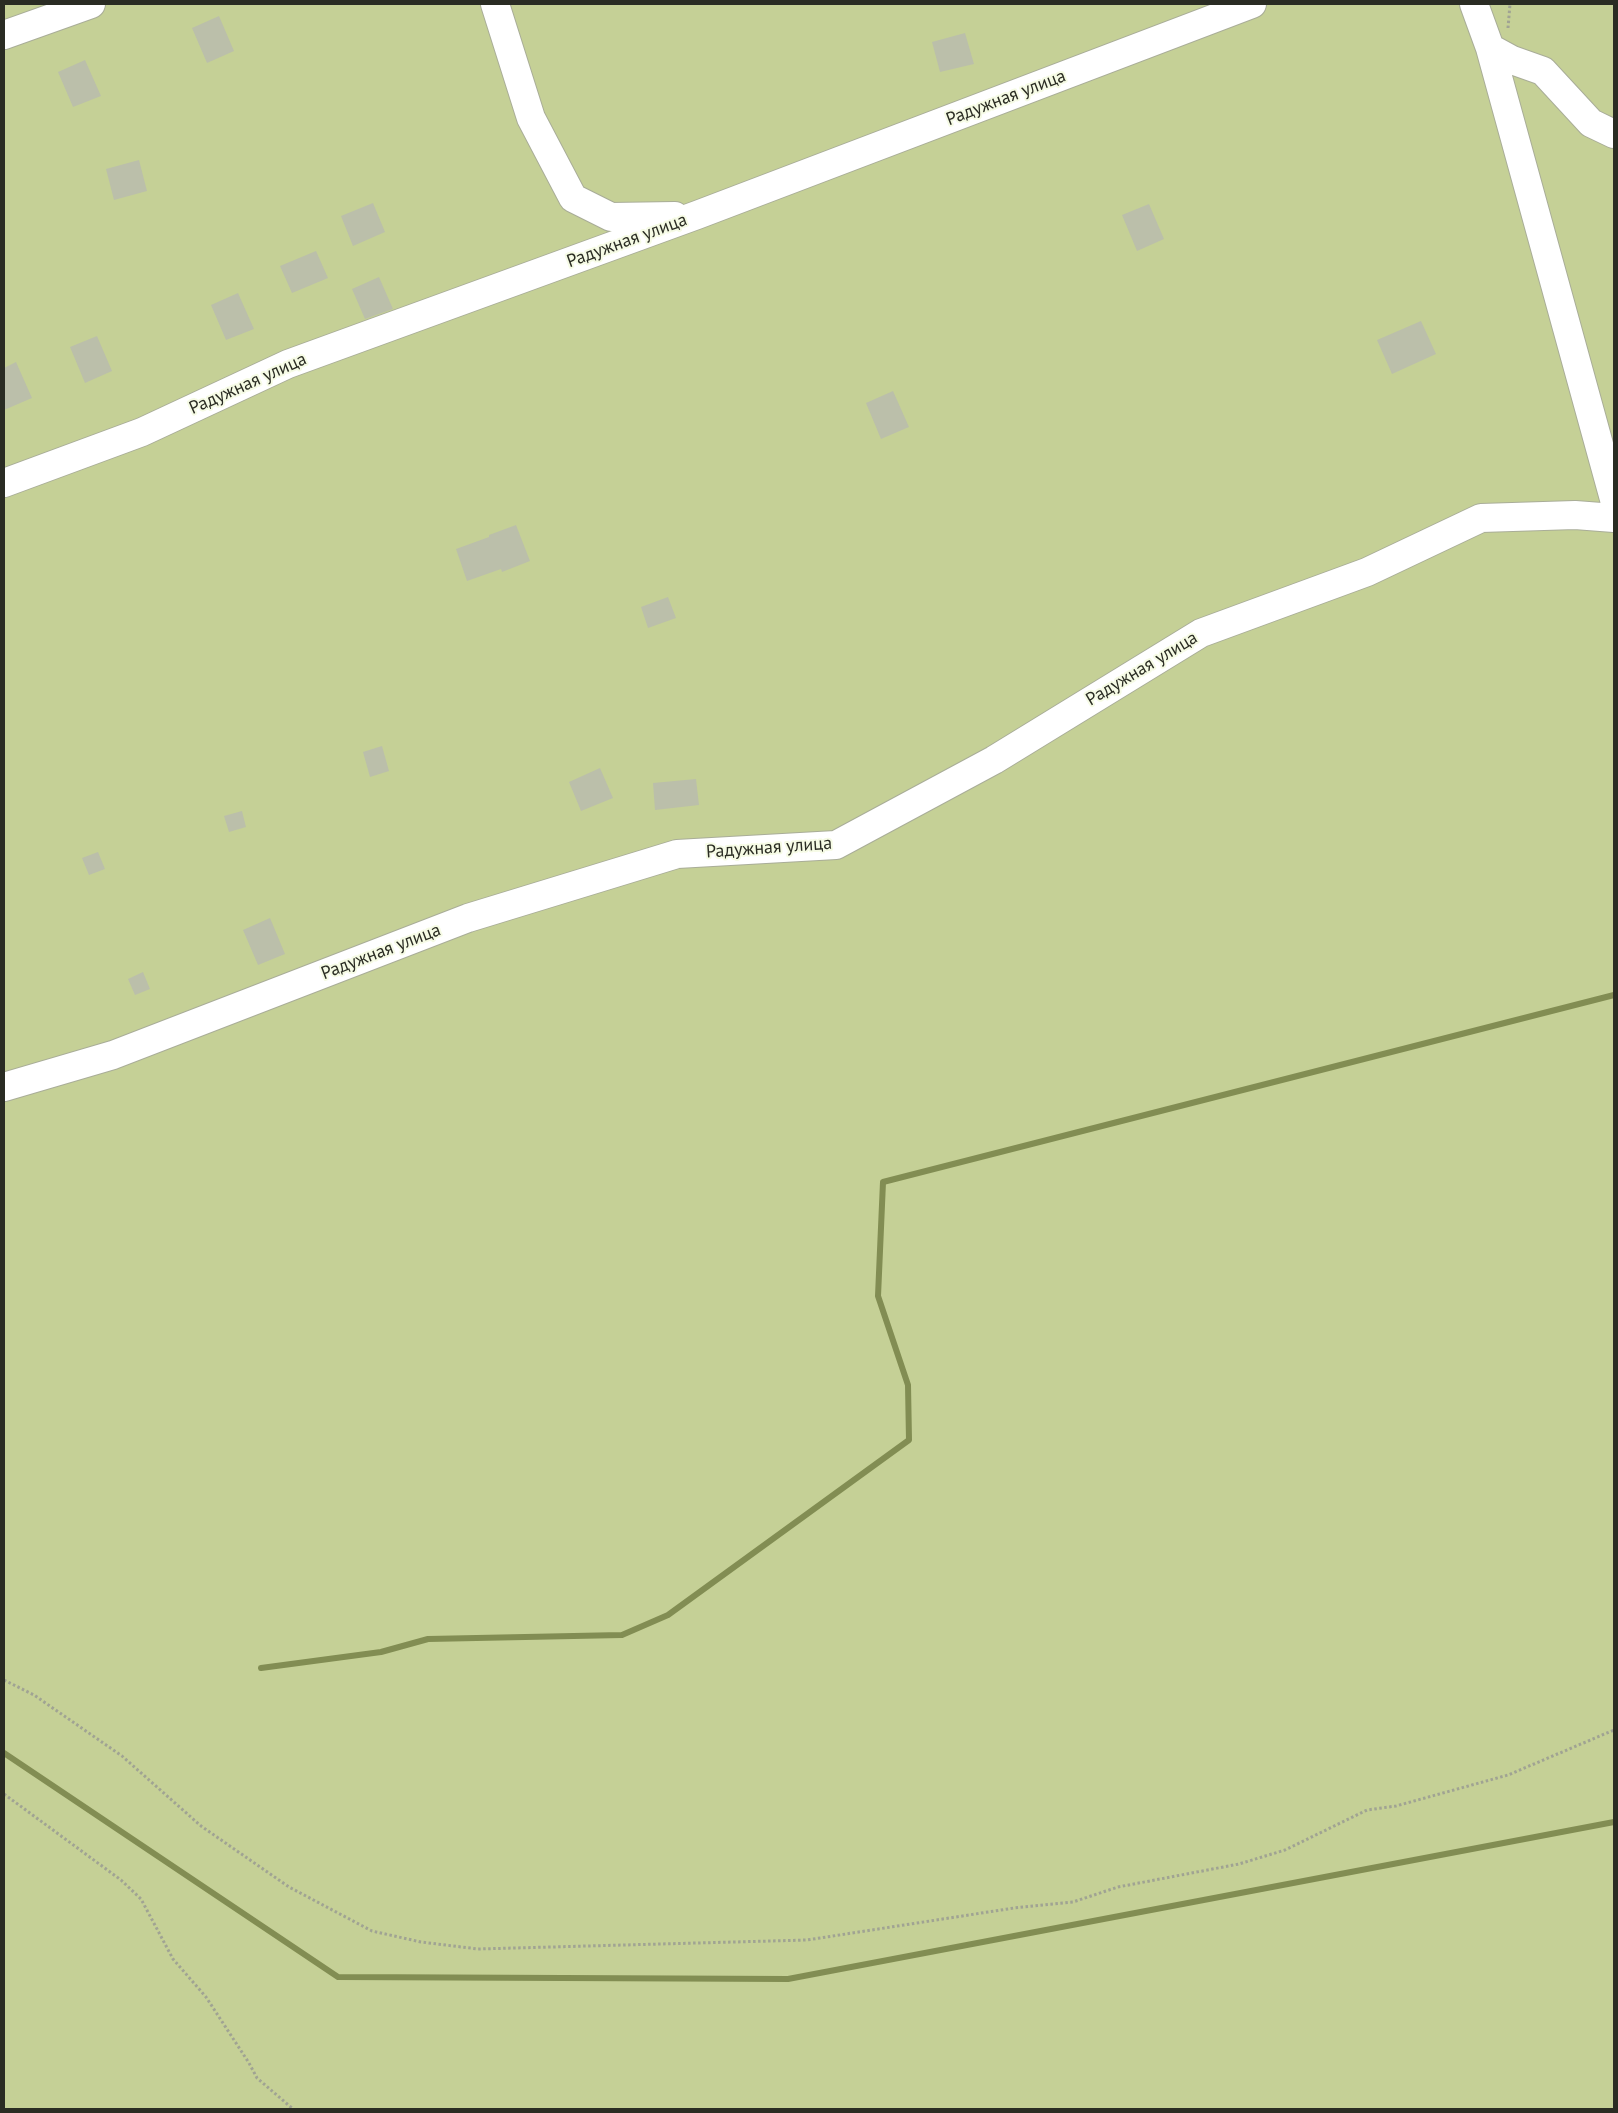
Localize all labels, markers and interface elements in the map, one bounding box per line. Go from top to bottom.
street label: Радужная улица [943,65,1069,131]
street label: Радужная улица [564,209,690,273]
street label: Радужная улица [186,348,310,420]
street label: Радужная улица [1082,627,1202,711]
street label: Радужная улица [705,833,833,863]
street label: Радужная улица [318,919,444,985]

